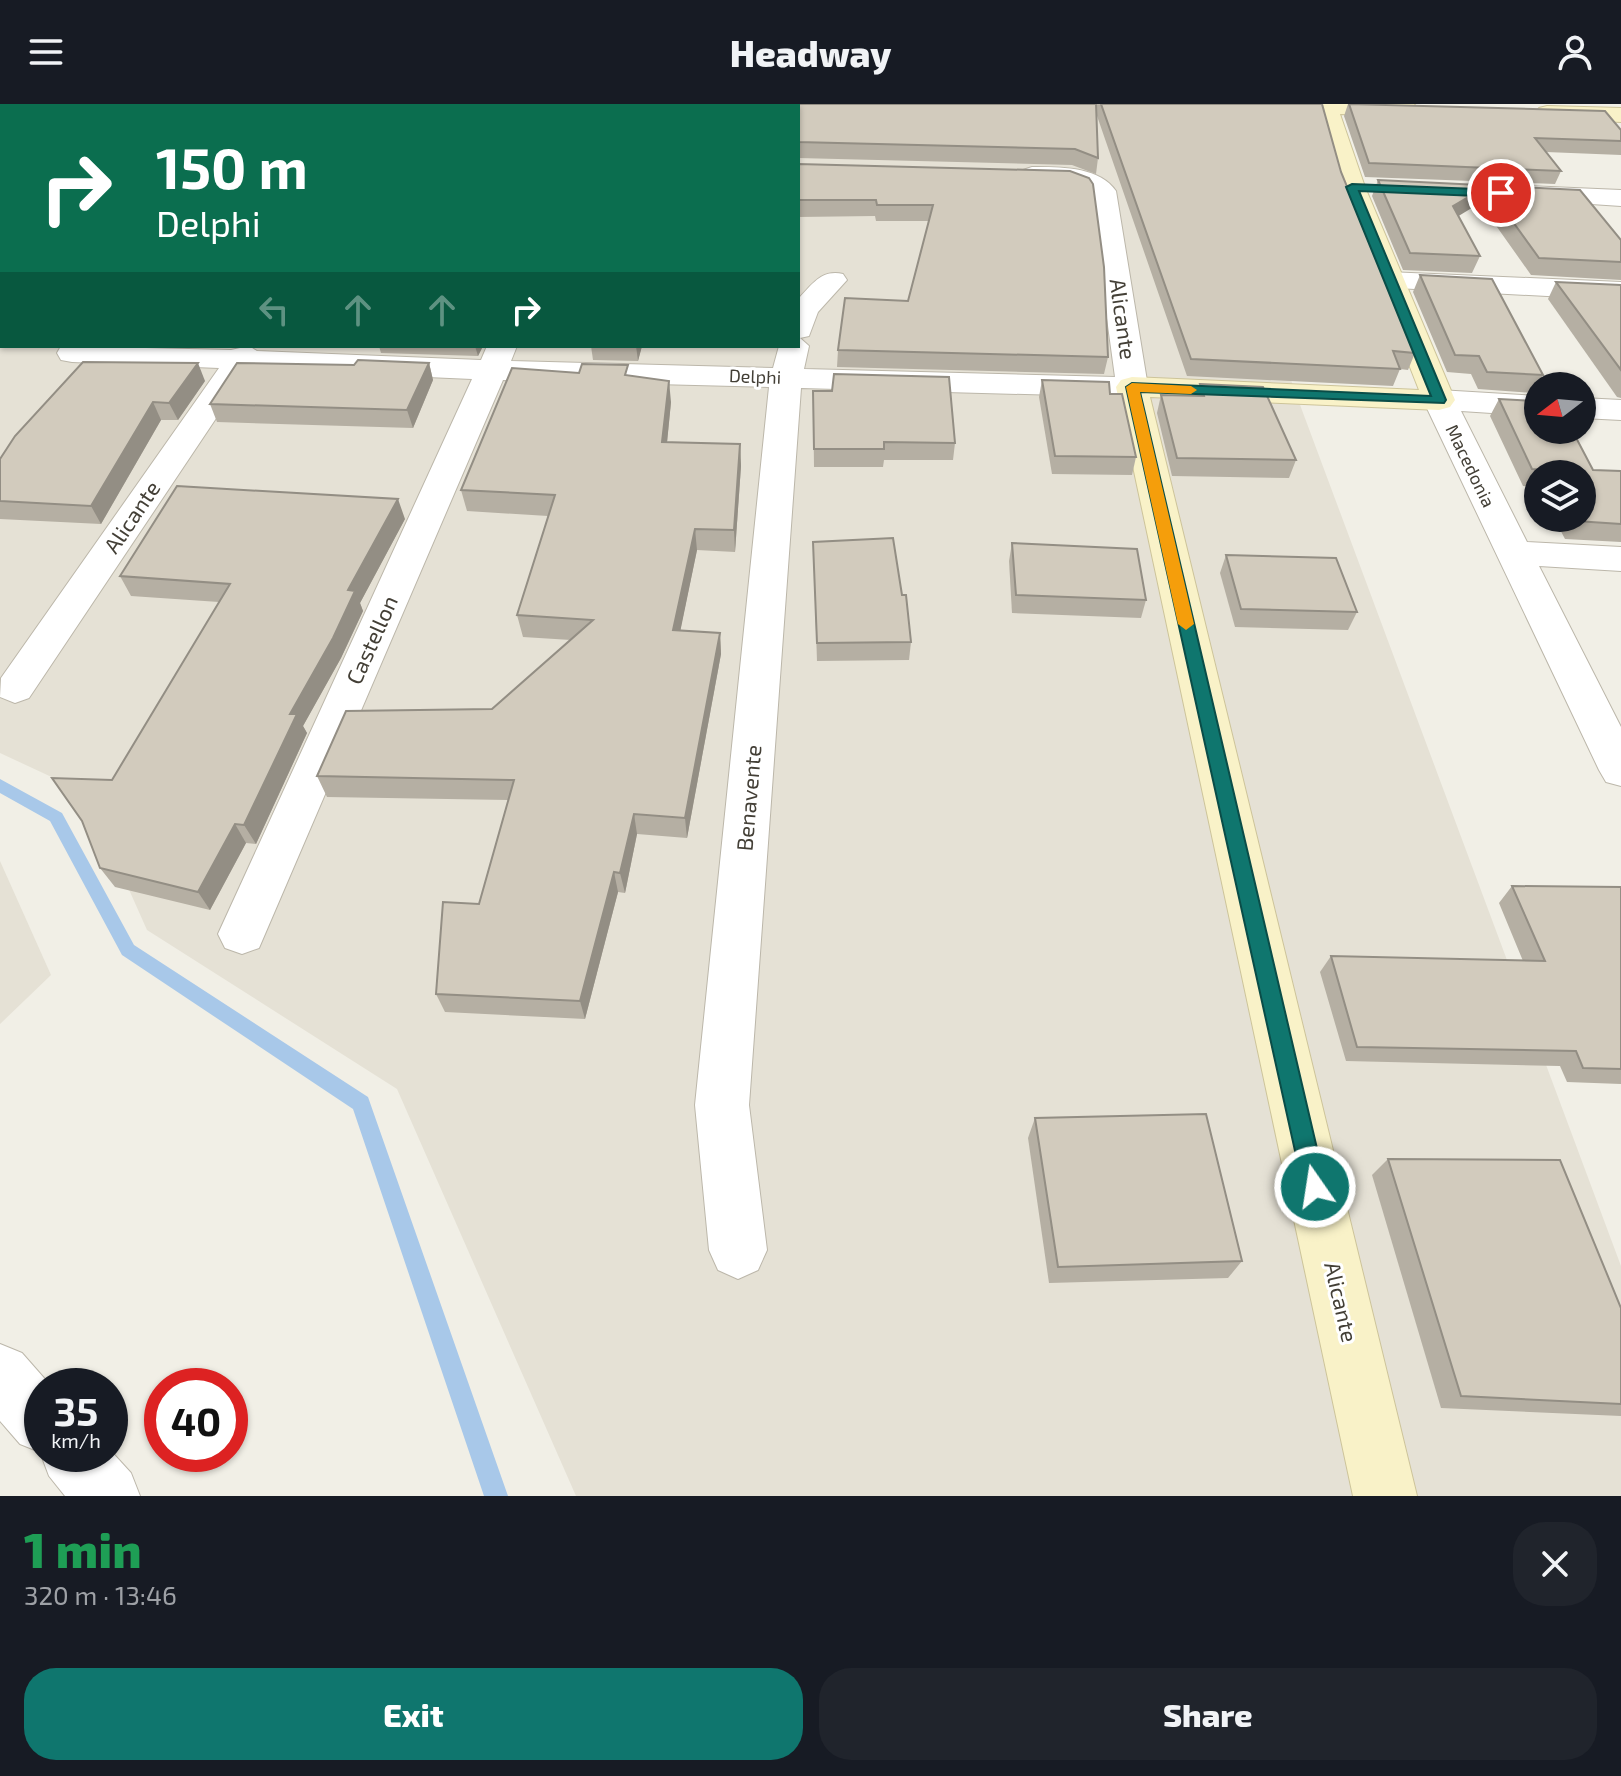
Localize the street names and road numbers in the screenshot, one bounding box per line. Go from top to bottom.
street label: Alicante [1105,277,1143,361]
street label: Delphi [729,364,782,388]
street label: Macedonia [1441,421,1500,511]
street label: Alicante [98,475,165,557]
street label: Castellon [340,591,402,688]
street label: Benavente [730,744,766,852]
street label: Alicante [1320,1259,1364,1344]

